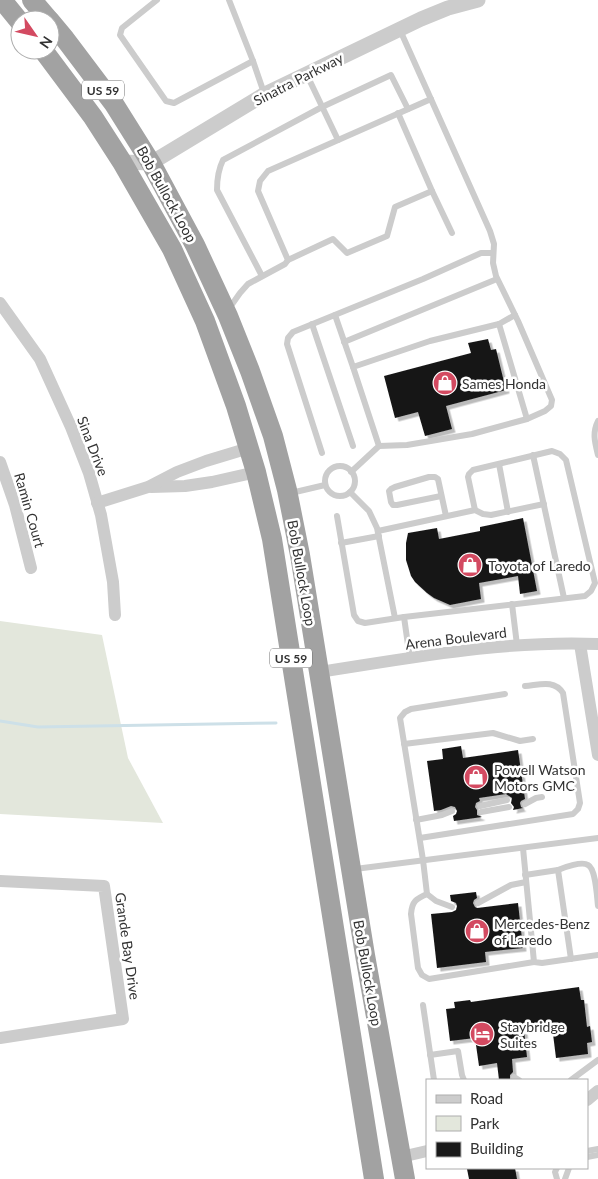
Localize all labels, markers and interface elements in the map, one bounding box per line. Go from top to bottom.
north arrow [10,10,60,60]
text: N [36,33,56,52]
street label: Sinatra Parkway [250,49,346,109]
road number: US 59 [82,80,124,100]
street label: Bob Bullock Loop [134,143,201,245]
shop icon: Sames Honda [432,370,458,396]
place label: Sames Honda [462,375,546,392]
street label: Sina Drive [74,414,112,478]
street label: Ramin Court [11,471,49,549]
street label: Bob Bullock Loop [284,519,320,627]
shop icon: Toyota of Laredo [457,552,483,578]
place label: Toyota of Laredo [488,557,591,574]
street label: Arena Boulevard [404,623,508,653]
road number: US 59 [270,648,312,668]
place label: Powell Watson Motors GMC [494,761,586,794]
shop icon: Powell Watson Motors GMC [463,764,489,790]
street label: Grande Bay Drive [112,891,144,1001]
place label: Mercedes-Benz of Laredo [494,915,590,948]
shop icon: Mercedes-Benz of Laredo [464,918,490,944]
street label: Bob Bullock Loop [350,919,386,1027]
place label: Staybridge Suites [500,1018,565,1051]
hotel icon: Staybridge Suites [469,1021,495,1047]
legend [426,1079,588,1169]
text: Road [470,1089,503,1107]
text: Park [470,1114,500,1132]
text: Building [470,1139,523,1157]

